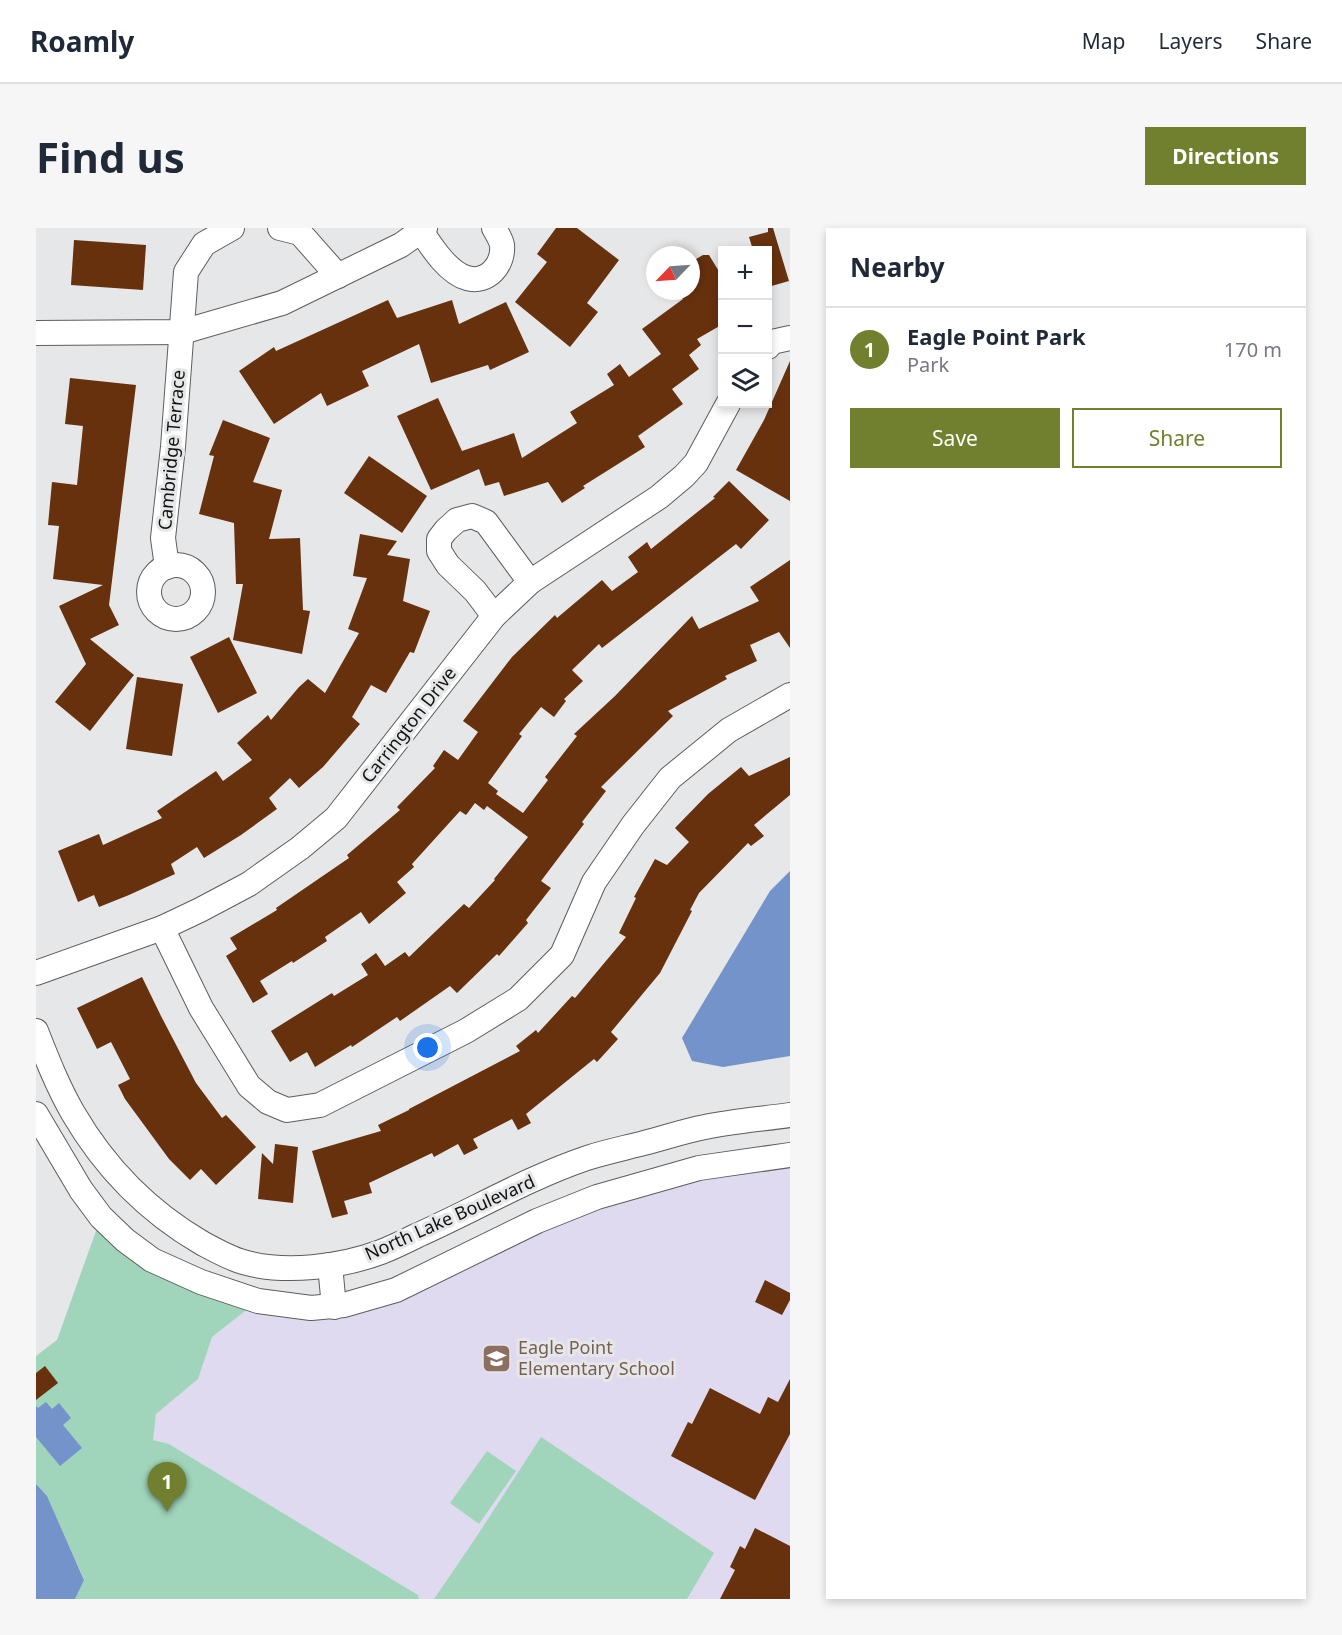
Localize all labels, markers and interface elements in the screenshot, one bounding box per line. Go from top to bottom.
text: Roamly [30,22,134,60]
text: Map [1082,27,1126,55]
text: Layers [1159,27,1223,55]
text: Share [1256,27,1312,55]
button: Directions [1145,127,1306,185]
text: Find us [36,128,185,185]
north arrow [646,246,700,300]
map controls [718,246,772,408]
button: + [718,246,772,300]
text: Nearby [850,249,945,285]
button: − [718,300,772,354]
text: Eagle Point Park [907,321,1086,351]
text: 1 [864,336,875,363]
text: 170 m [1224,336,1282,363]
text: Park [907,351,949,378]
button: layers [718,354,772,408]
street label: Cambridge Terrace [152,369,190,531]
button: Save [850,408,1060,468]
button: Share [1072,408,1282,468]
street label: Carrington Drive [355,661,461,787]
your location [413,1033,442,1062]
street label: North Lake Boulevard [361,1169,538,1265]
place label: Eagle Point Elementary School [518,1335,675,1380]
school or university icon: Eagle Point Elementary School [481,1342,513,1374]
pin: 1 [148,1462,186,1512]

